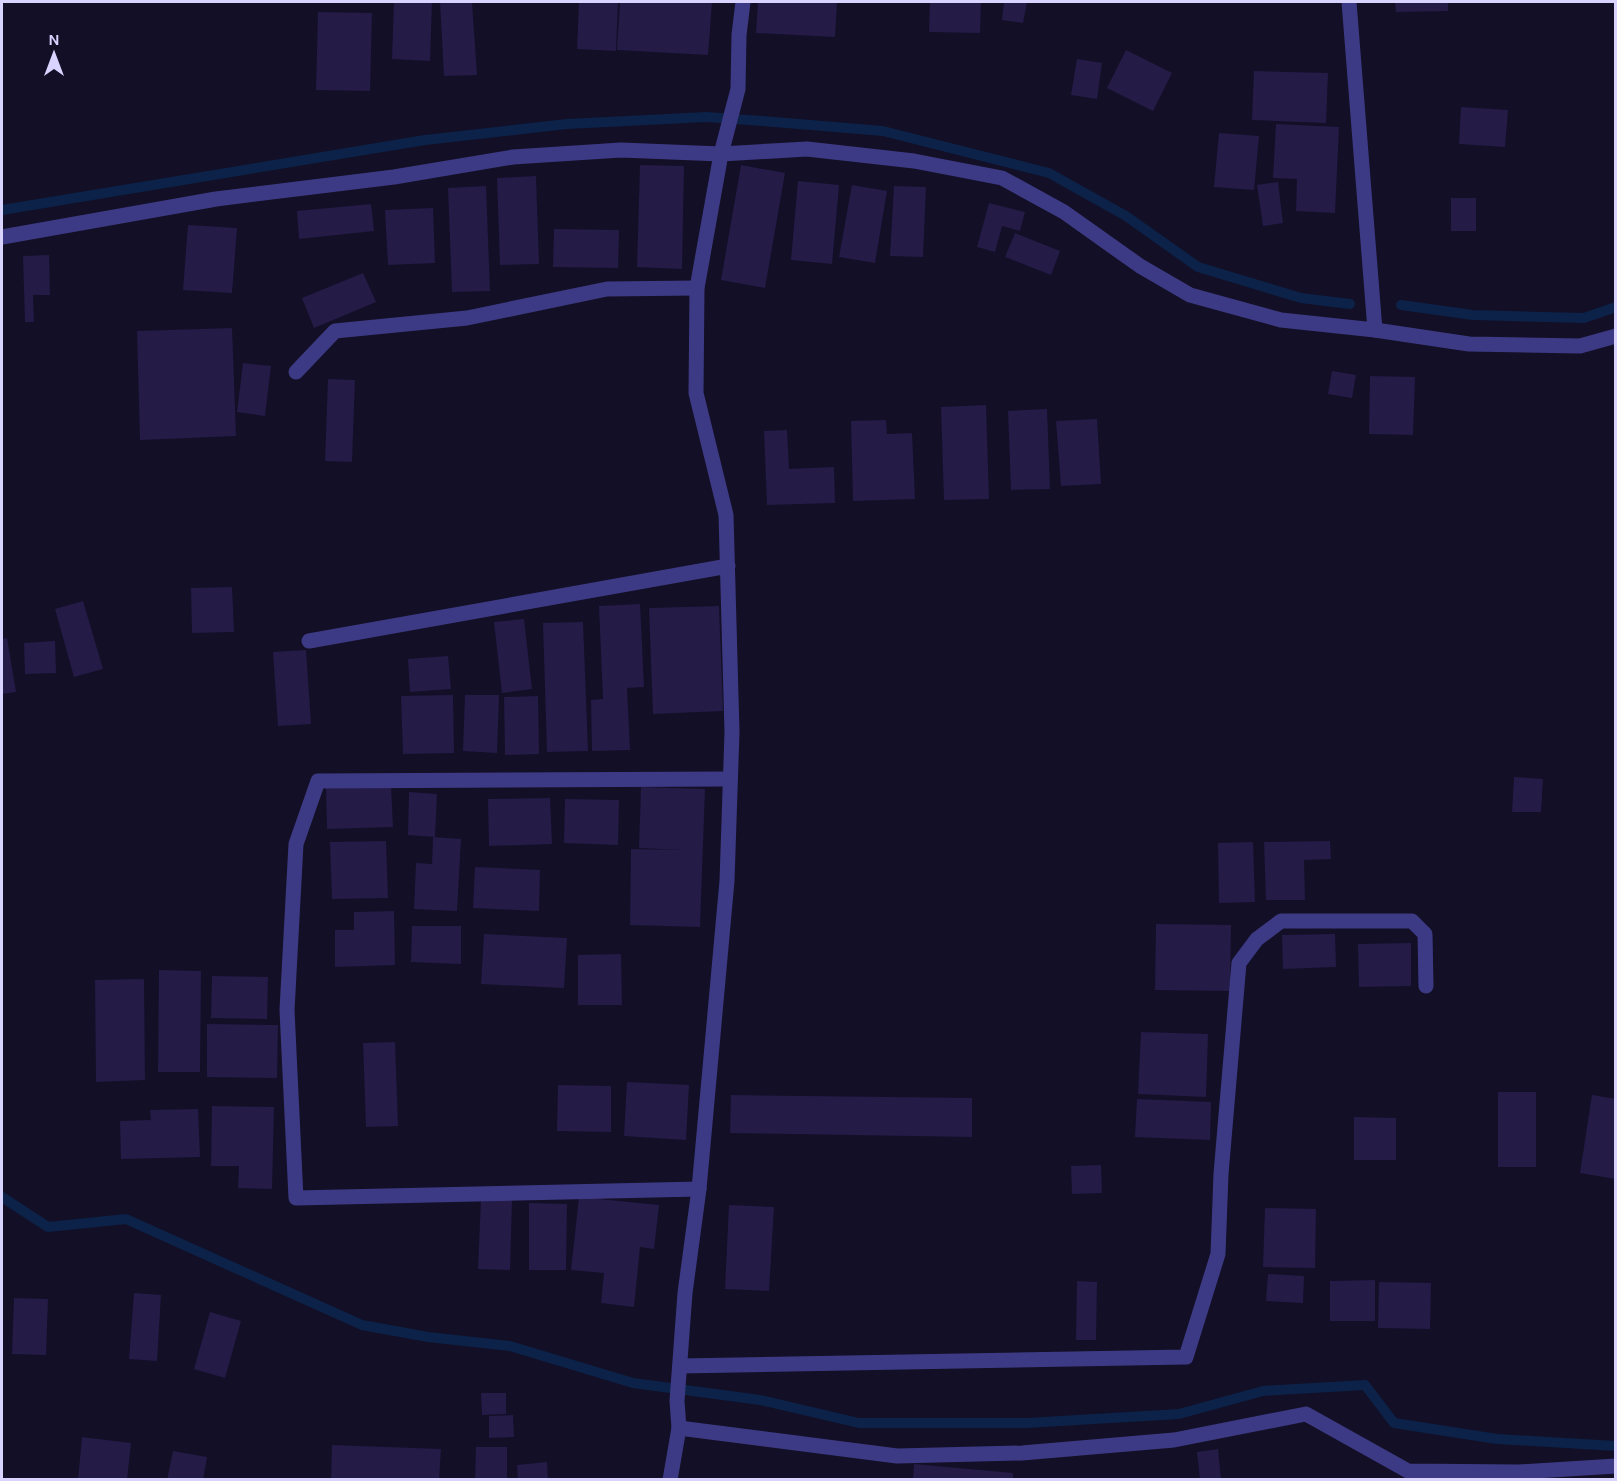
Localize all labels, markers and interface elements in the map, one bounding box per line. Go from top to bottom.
north arrow [24,24,84,84]
text: N [48,30,60,49]

